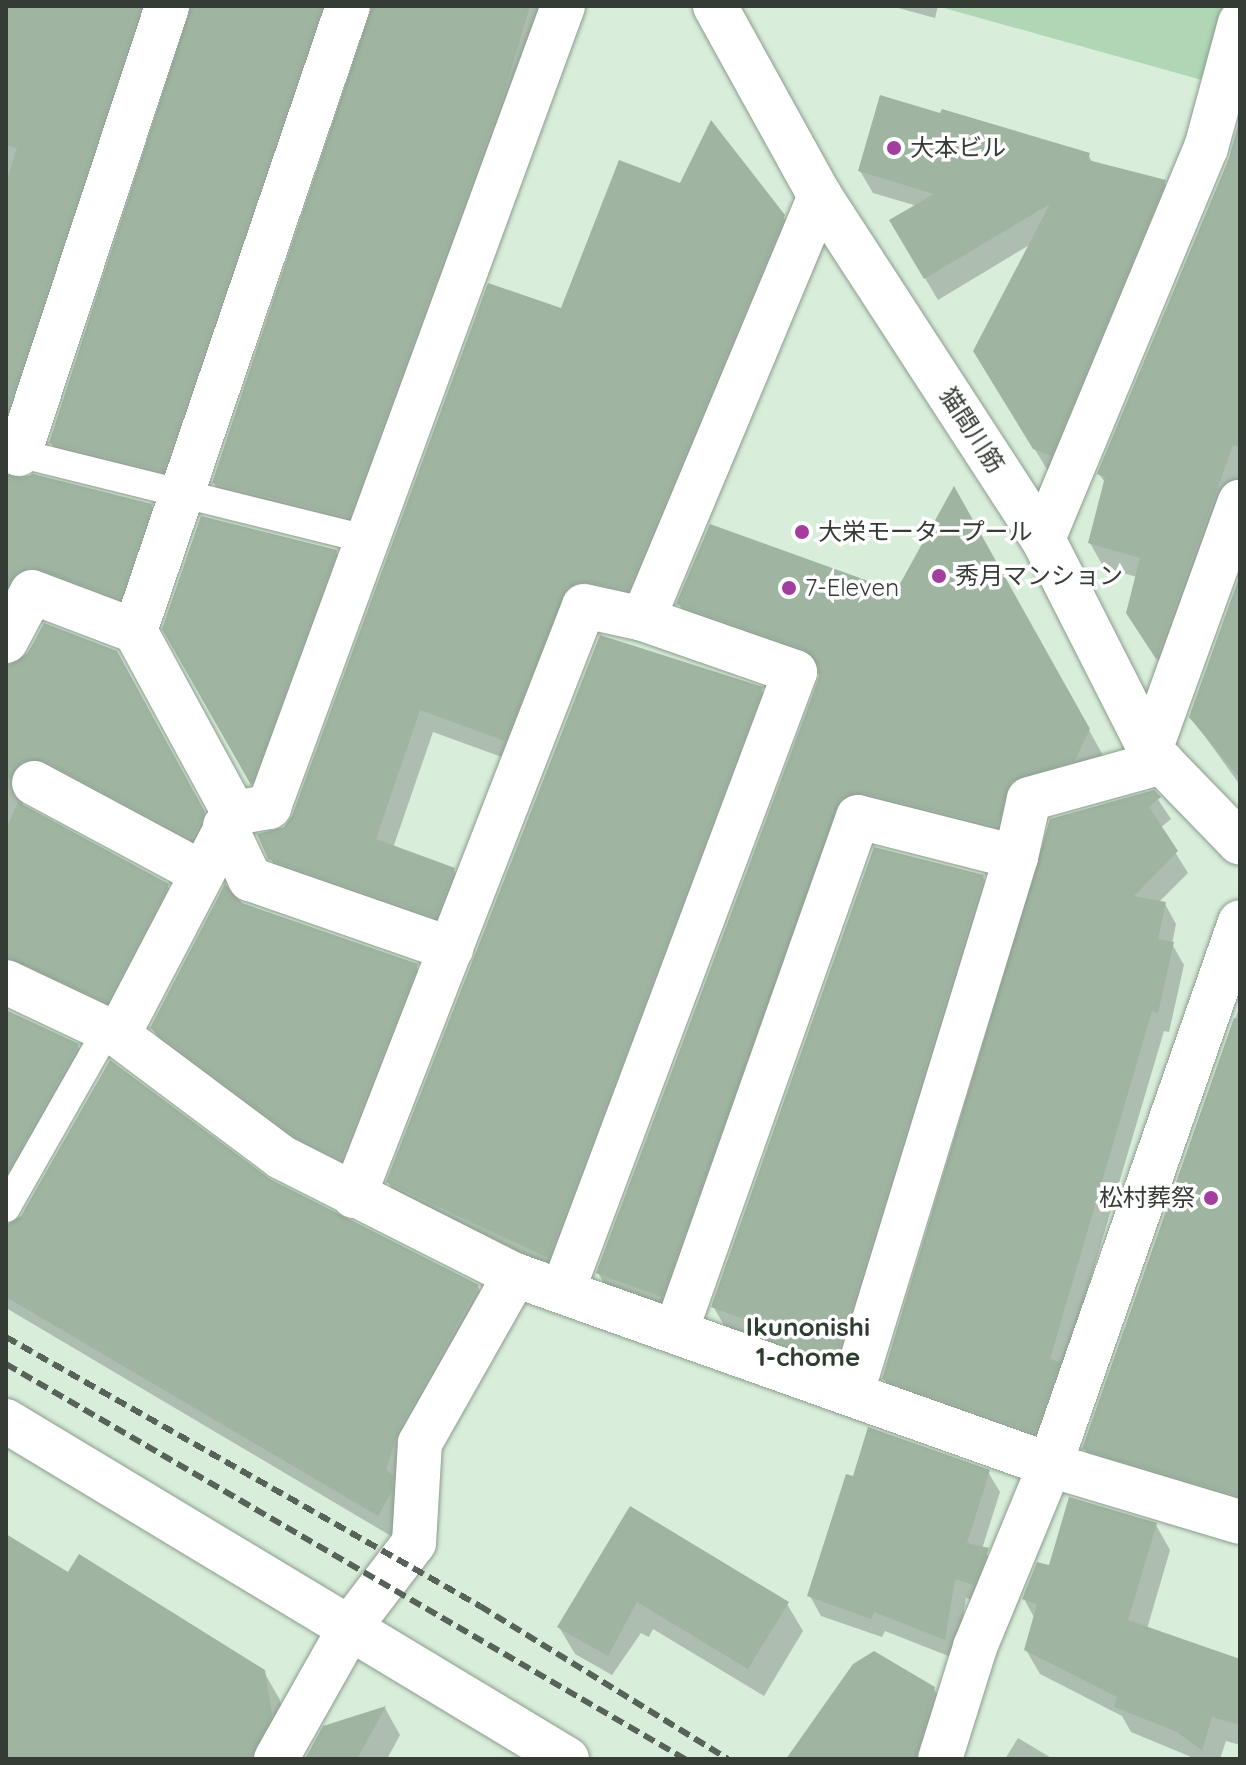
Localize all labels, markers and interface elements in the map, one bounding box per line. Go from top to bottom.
place label: 大本ビル [910,134,1006,162]
marker: 大本ビル [885,139,903,157]
street label: 猫間川筋 [934,382,1010,478]
place label: 大栄モータープール [818,518,1034,546]
marker: 大栄モータープール [793,523,811,541]
place label: 秀月マンション [955,562,1123,590]
marker: 秀月マンション [930,567,948,585]
place label: 7-Eleven [805,574,899,602]
marker: 7-Eleven [780,579,798,597]
place label: 松村葬祭 [1099,1184,1195,1212]
marker: 松村葬祭 [1202,1189,1220,1207]
district label: Ikunonishi 1-chome [746,1311,870,1372]

